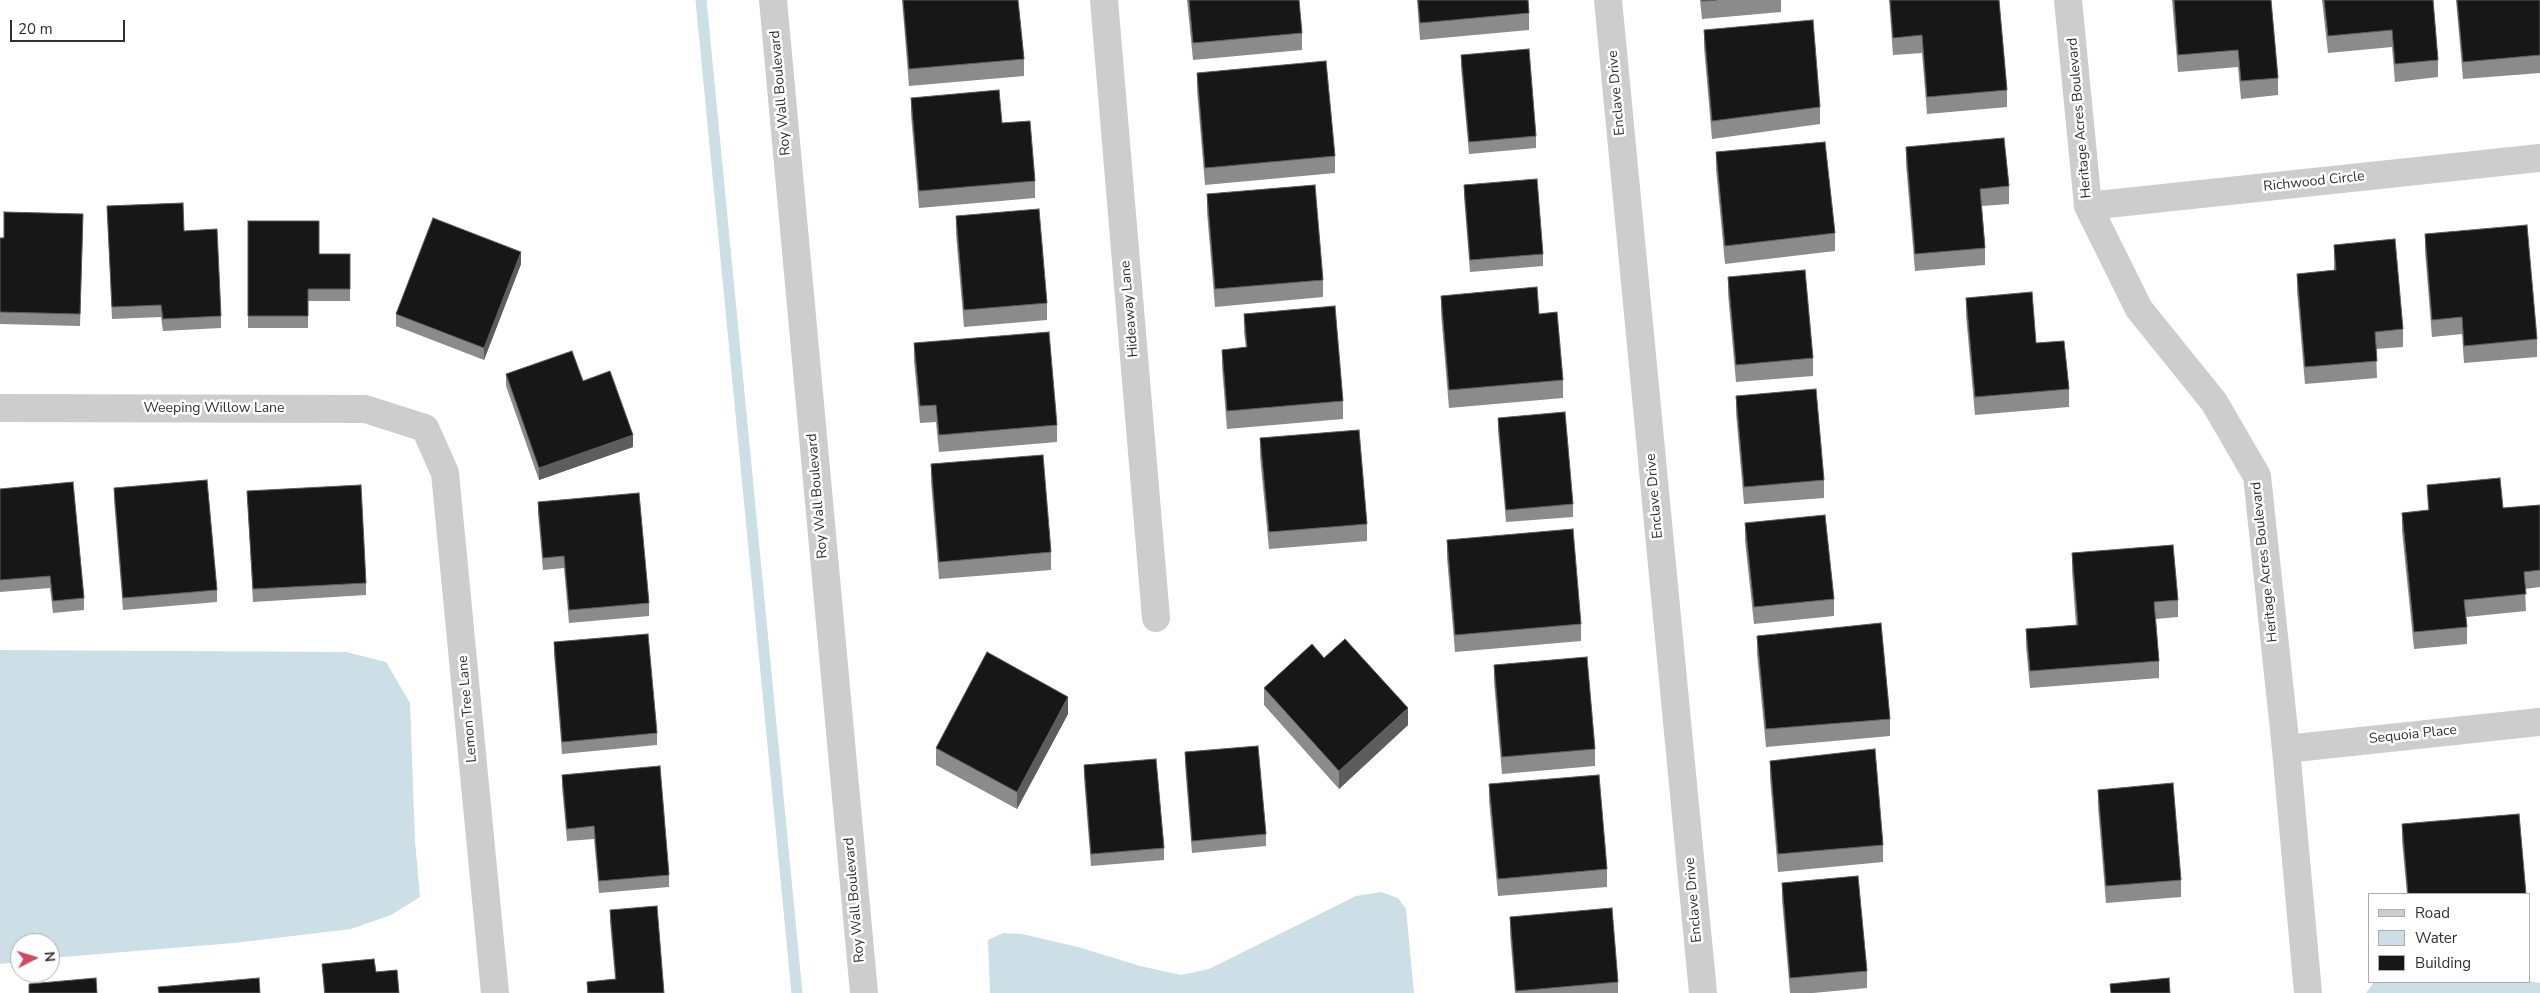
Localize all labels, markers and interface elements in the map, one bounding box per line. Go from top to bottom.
scale bar [12,10,128,42]
text: 20 m [18,19,53,39]
street label: Roy Wall Boulevard [767,30,795,156]
street label: Heritage Acres Boulevard [2065,37,2095,199]
street label: Enclave Drive [1605,50,1629,136]
street label: Richwood Circle [2263,168,2365,196]
street label: Hideaway Lane [1117,260,1143,358]
street label: Weeping Willow Lane [143,401,285,417]
street label: Roy Wall Boulevard [804,433,832,559]
street label: Enclave Drive [1643,453,1667,539]
street label: Heritage Acres Boulevard [2248,481,2282,643]
street label: Lemon Tree Lane [455,655,481,763]
street label: Sequoia Place [2368,722,2458,748]
street label: Roy Wall Boulevard [841,837,869,963]
street label: Enclave Drive [1682,857,1706,943]
legend [2368,893,2530,983]
text: Road [2415,903,2450,923]
text: Water [2415,928,2457,948]
north arrow [10,933,60,983]
text: N [40,951,59,963]
text: Building [2415,953,2471,973]

